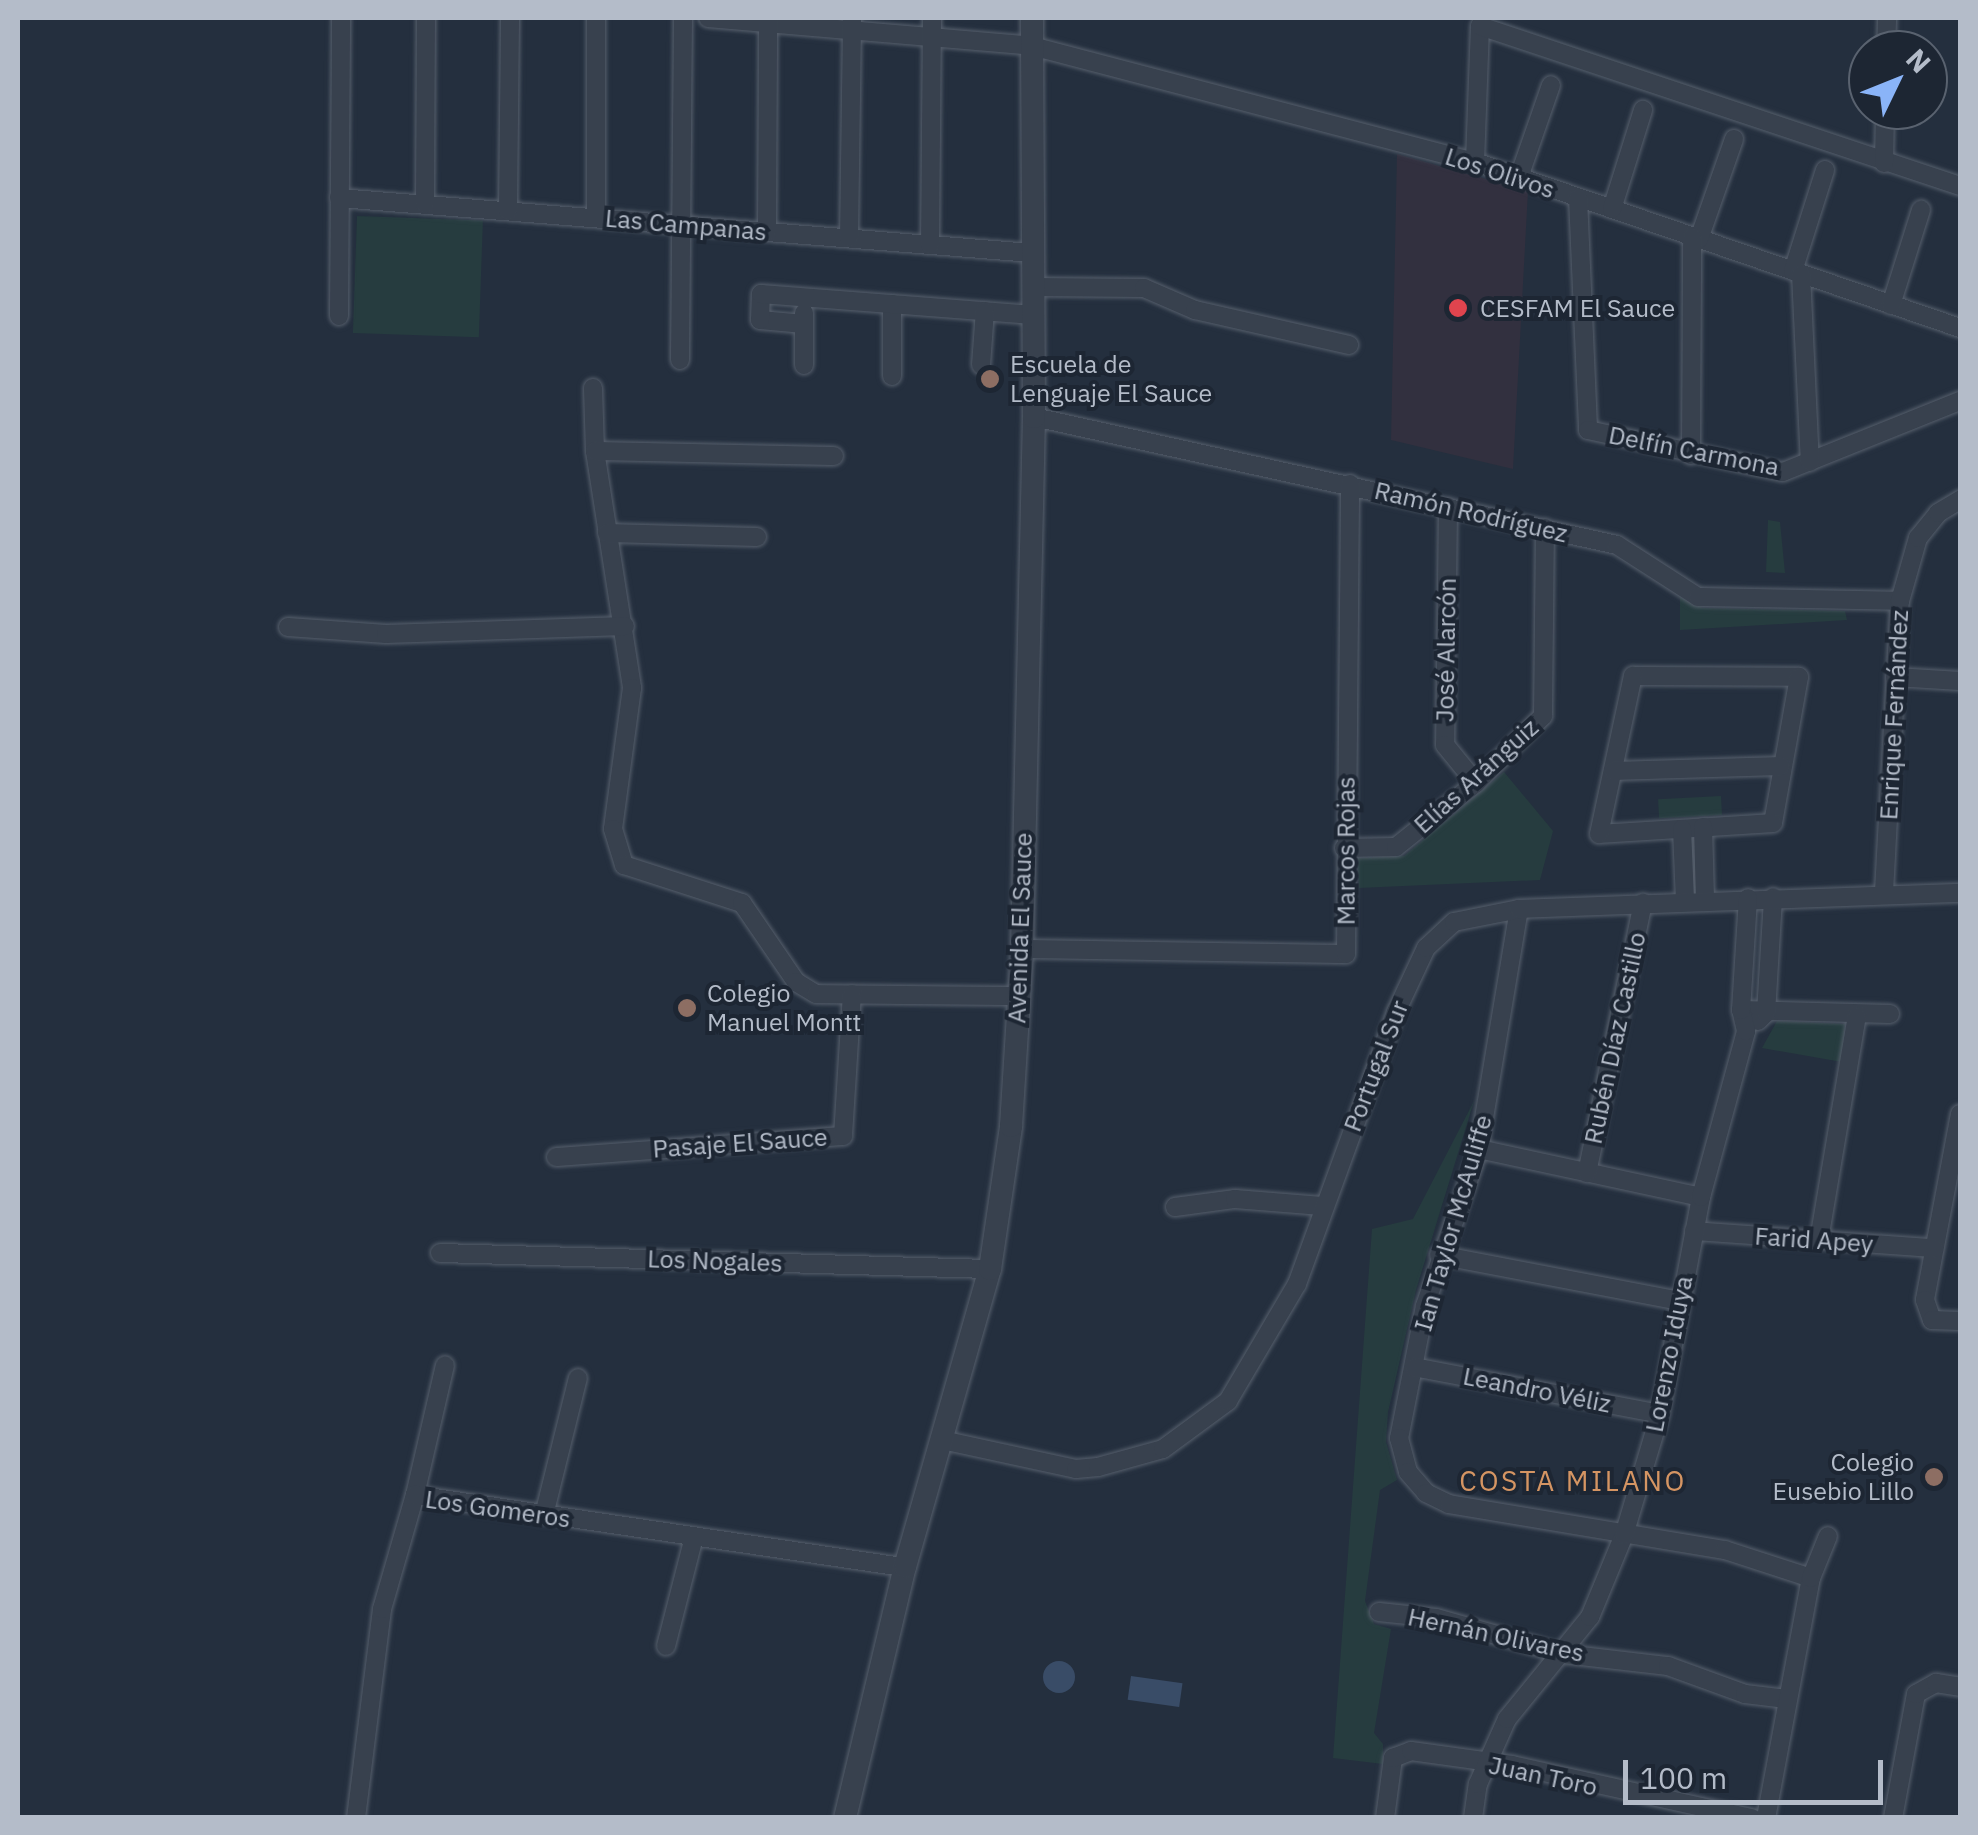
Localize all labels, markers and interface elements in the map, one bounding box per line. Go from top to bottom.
north arrow [1848,30,1948,130]
text: N [1898,41,1939,81]
street label: Los Olivos [1441,141,1559,205]
street label: Las Campanas [604,203,768,247]
place label: CESFAM El Sauce [1480,293,1675,323]
marker: CESFAM El Sauce [1445,295,1471,321]
place label: Escuela de Lenguaje El Sauce [1010,350,1212,409]
marker: Escuela de Lenguaje El Sauce [979,368,1001,390]
street label: Delfín Carmona [1606,420,1782,482]
street label: Ramón Rodríguez [1372,475,1570,549]
street label: José Alarcón [1430,578,1462,722]
street label: Enrique Fernández [1874,609,1914,821]
street label: Elías Aránguiz [1408,712,1544,840]
street label: Marcos Rojas [1331,777,1361,925]
street label: Avenida El Sauce [1002,832,1038,1024]
street label: Rubén Díaz Castillo [1578,929,1652,1147]
place label: Colegio Manuel Montt [707,979,861,1038]
street label: Portugal Sur [1337,996,1415,1136]
marker: Colegio Manuel Montt [676,997,698,1019]
street label: Ian Taylor McAuliffe [1408,1111,1498,1335]
street label: Pasaje El Sauce [652,1122,828,1164]
street label: Farid Apey [1754,1221,1874,1259]
street label: Los Nogales [647,1244,783,1278]
street label: Lorenzo Iduya [1639,1273,1699,1435]
street label: Leandro Véliz [1461,1361,1613,1419]
place label: Colegio Eusebio Lillo [1772,1448,1914,1507]
district label: COSTA MILANO [1459,1464,1687,1498]
marker: Colegio Eusebio Lillo [1923,1466,1945,1488]
street label: Los Gomeros [423,1484,573,1534]
street label: Hernán Olivares [1405,1602,1587,1668]
scale bar [1628,1740,1888,1802]
street label: Juan Toro [1486,1750,1600,1802]
text: 100 m [1640,1758,1727,1797]

